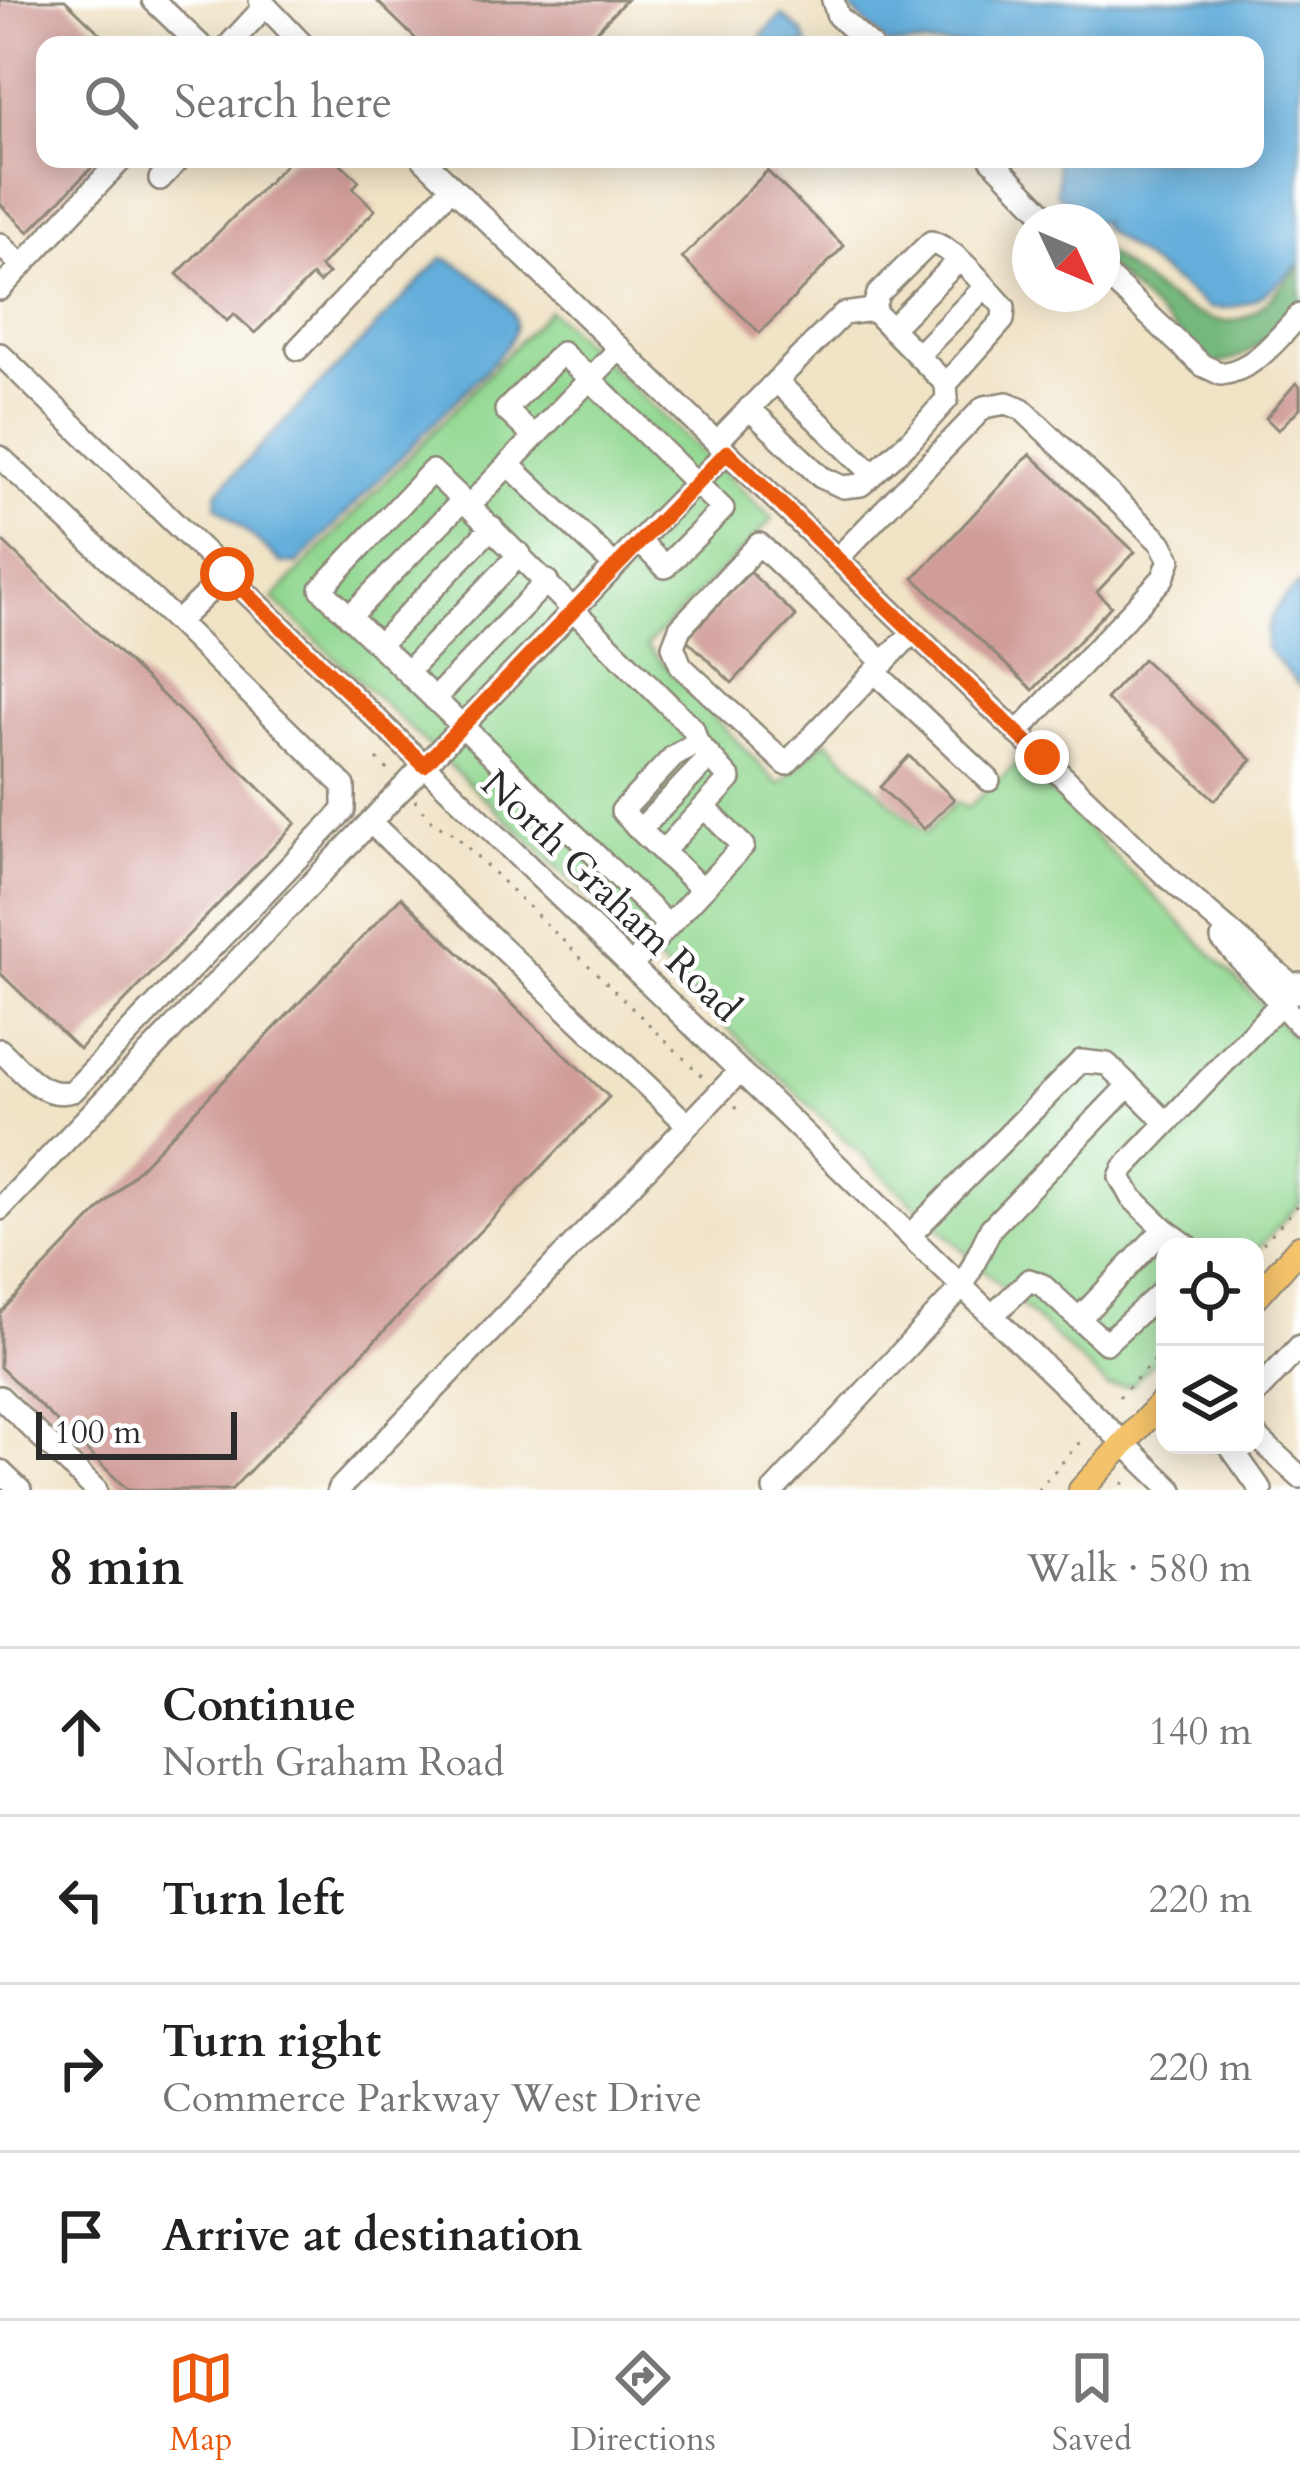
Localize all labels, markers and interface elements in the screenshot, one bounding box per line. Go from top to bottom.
search box [36,36,1264,168]
icon: search [78,69,144,135]
text: Search here [174,72,392,133]
north arrow [1012,204,1120,312]
route start [200,547,254,601]
route end [1015,730,1069,784]
street label: North Graham Road [470,758,753,1034]
map controls [1156,1238,1264,1454]
button: locate [1156,1238,1264,1346]
button: layers [1156,1346,1264,1454]
scale bar [36,1406,237,1459]
text: 100 m [54,1410,141,1455]
text: 8 min [48,1533,184,1603]
text: Walk · 580 m [1027,1542,1252,1595]
text: Continue [162,1675,356,1736]
icon: ahead [48,1699,114,1765]
text: 140 m [1149,1705,1252,1758]
text: North Graham Road [162,1736,504,1789]
icon: left [48,1867,114,1933]
text: Turn left [162,1869,344,1930]
text: 220 m [1149,1873,1252,1926]
text: Turn right [162,2011,381,2072]
icon: right [48,2035,114,2101]
text: 220 m [1149,2041,1252,2094]
text: Commerce Parkway West Drive [162,2072,702,2125]
icon: arrive [48,2203,114,2269]
text: Arrive at destination [162,2205,582,2266]
tab: Map [168,2345,234,2462]
tab: Directions [570,2345,716,2462]
tab: Saved [1052,2345,1132,2462]

